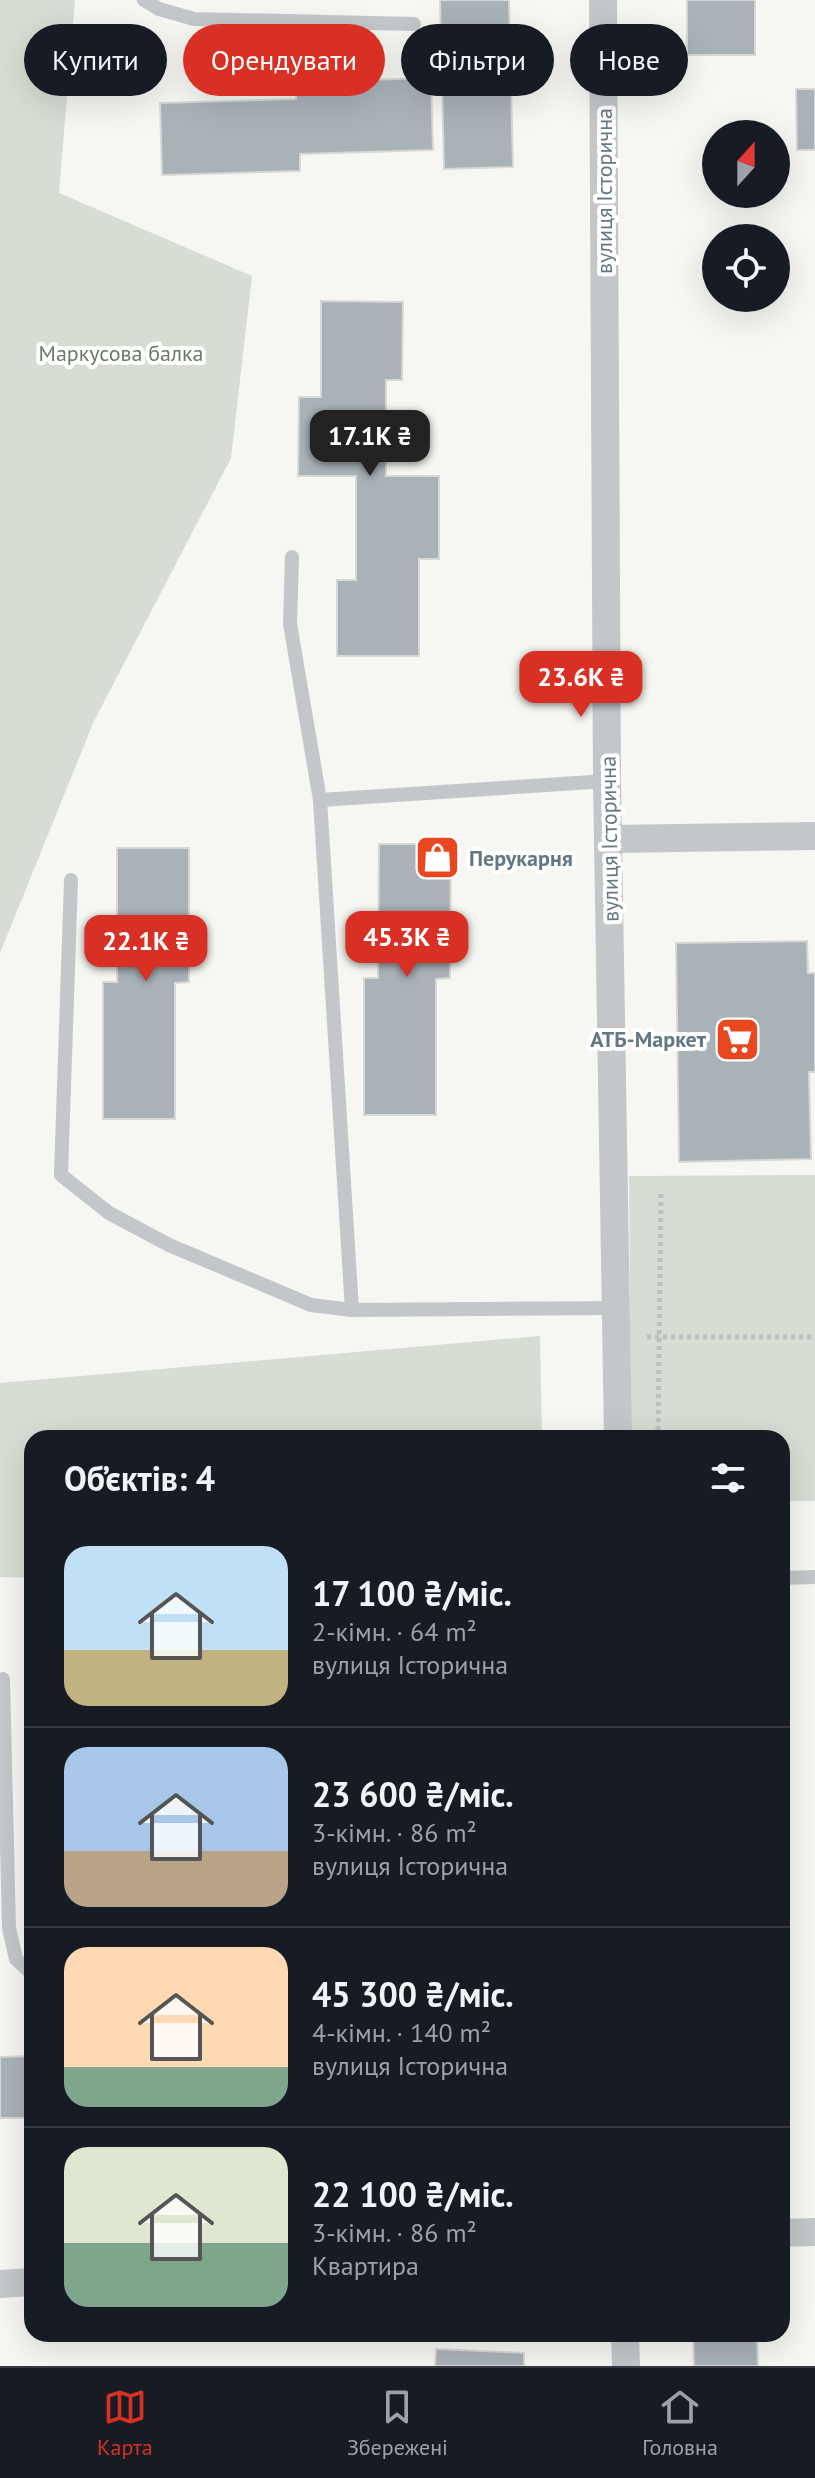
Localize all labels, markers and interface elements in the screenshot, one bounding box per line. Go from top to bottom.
chip: Купити [24,24,167,96]
chip: Орендувати [183,24,385,96]
chip: Фільтри [401,24,554,96]
chip: Нове [570,24,688,96]
street label: вулиця Історична [590,108,618,274]
north arrow [702,120,790,208]
map controls [702,120,790,312]
button: locate [702,224,790,312]
park label: Маркусова балка [38,339,204,367]
pin: 17.1K ₴ [296,410,444,478]
text: 17.1K ₴ [328,419,412,452]
pin: 23.6K ₴ [507,651,655,719]
text: 23.6K ₴ [537,660,625,693]
street label: вулиця Історична [594,756,624,922]
shop icon: Перукарня [414,834,462,882]
place label: Перукарня [469,844,573,872]
pin: 45.3K ₴ [333,911,481,979]
pin: 22.1K ₴ [72,915,220,983]
text: 45.3K ₴ [363,920,451,953]
text: 22.1K ₴ [102,924,190,957]
supermarket icon: АТБ-Маркет [713,1015,761,1063]
place label: АТБ-Маркет [590,1025,707,1053]
text: Об’єктів: 4 [64,1456,215,1500]
icon: filters [706,1456,750,1500]
text: 17 100 ₴/міс. [312,1571,512,1615]
icon: home [128,1578,224,1674]
text: 2-кімн. · 64 m² [312,1615,477,1648]
text: вулиця Історична [312,1648,508,1681]
text: 23 600 ₴/міс. [312,1772,514,1816]
icon: home [128,1779,224,1875]
text: 3-кімн. · 86 m² [312,1816,477,1849]
text: вулиця Історична [312,1849,508,1882]
text: 45 300 ₴/міс. [312,1972,514,2016]
icon: home [128,1979,224,2075]
text: 4-кімн. · 140 m² [312,2016,491,2049]
text: вулиця Історична [312,2049,508,2082]
text: 22 100 ₴/міс. [312,2172,514,2216]
icon: home [128,2179,224,2275]
text: 3-кімн. · 86 m² [312,2216,477,2249]
text: Квартира [312,2249,419,2282]
tab: Карта [97,2385,153,2461]
tab: Збережені [347,2385,448,2461]
tab: Головна [642,2385,718,2461]

